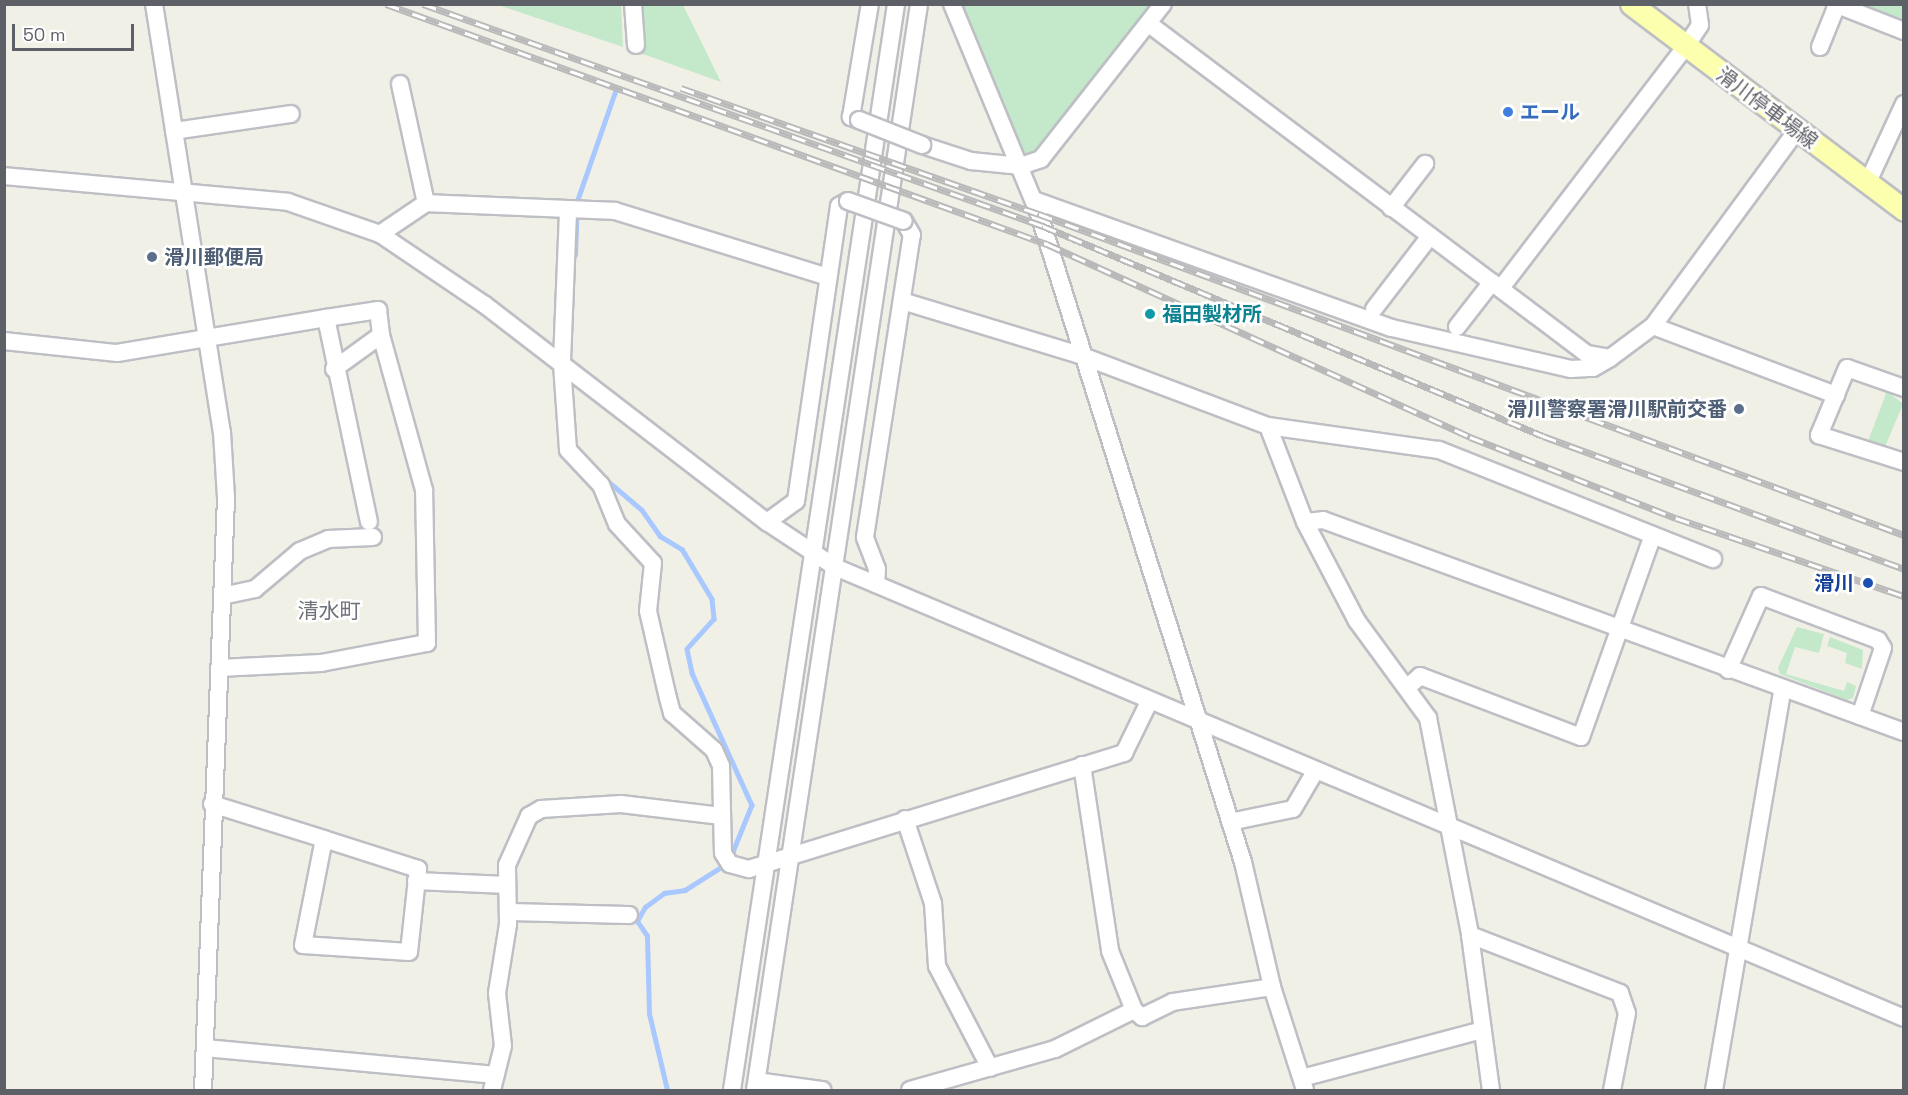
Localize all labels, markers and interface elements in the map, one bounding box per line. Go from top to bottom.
scale bar [15,12,136,50]
text: 50 m [23,23,65,46]
street label: 滑川停車場線 [1712,62,1822,154]
place label: エール [1520,100,1580,124]
marker: エール [1501,105,1515,119]
place label: 滑川郵便局 [164,245,264,269]
marker: 滑川郵便局 [145,250,159,264]
place label: 福田製材所 [1162,302,1262,326]
marker: 福田製材所 [1143,307,1157,321]
place label: 滑川警察署滑川駅前交番 [1507,397,1727,421]
marker: 滑川警察署滑川駅前交番 [1732,402,1746,416]
place label: 滑川 [1814,571,1854,595]
marker: 滑川 [1859,574,1877,592]
district label: 清水町 [298,598,360,624]

